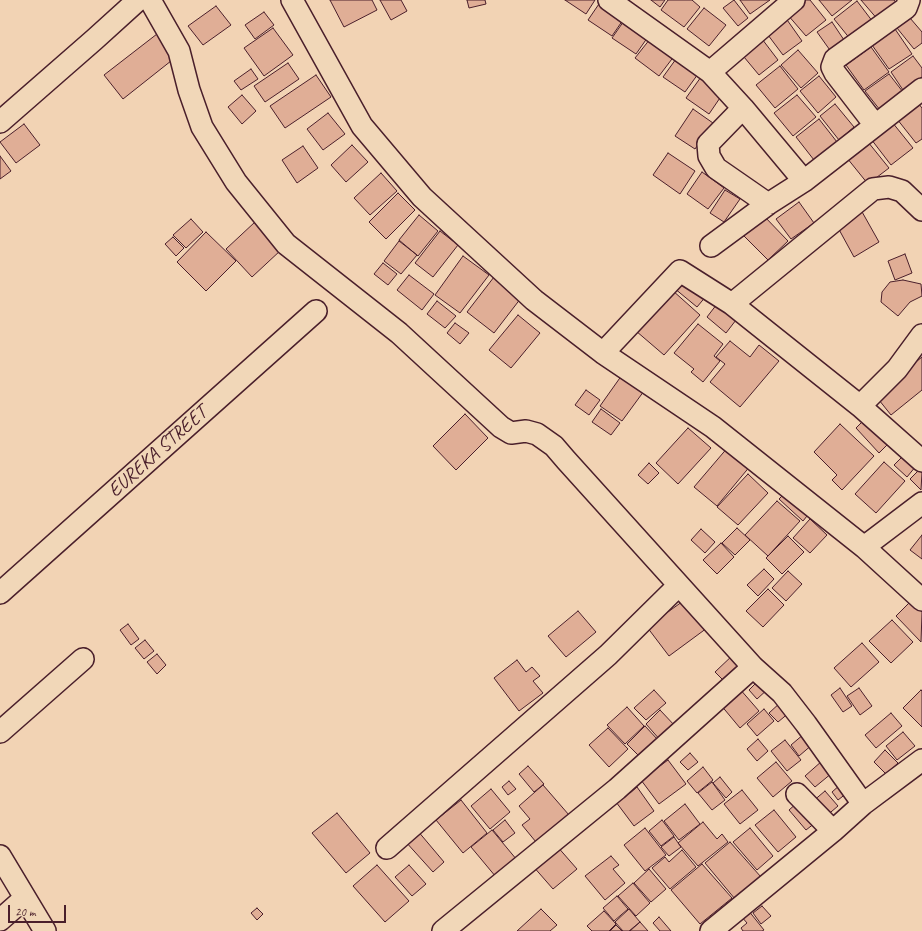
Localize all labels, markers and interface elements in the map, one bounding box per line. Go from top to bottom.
street label: EUREKA STREET [104,401,212,503]
scale bar [10,897,68,923]
text: 20 m [15,904,35,920]

